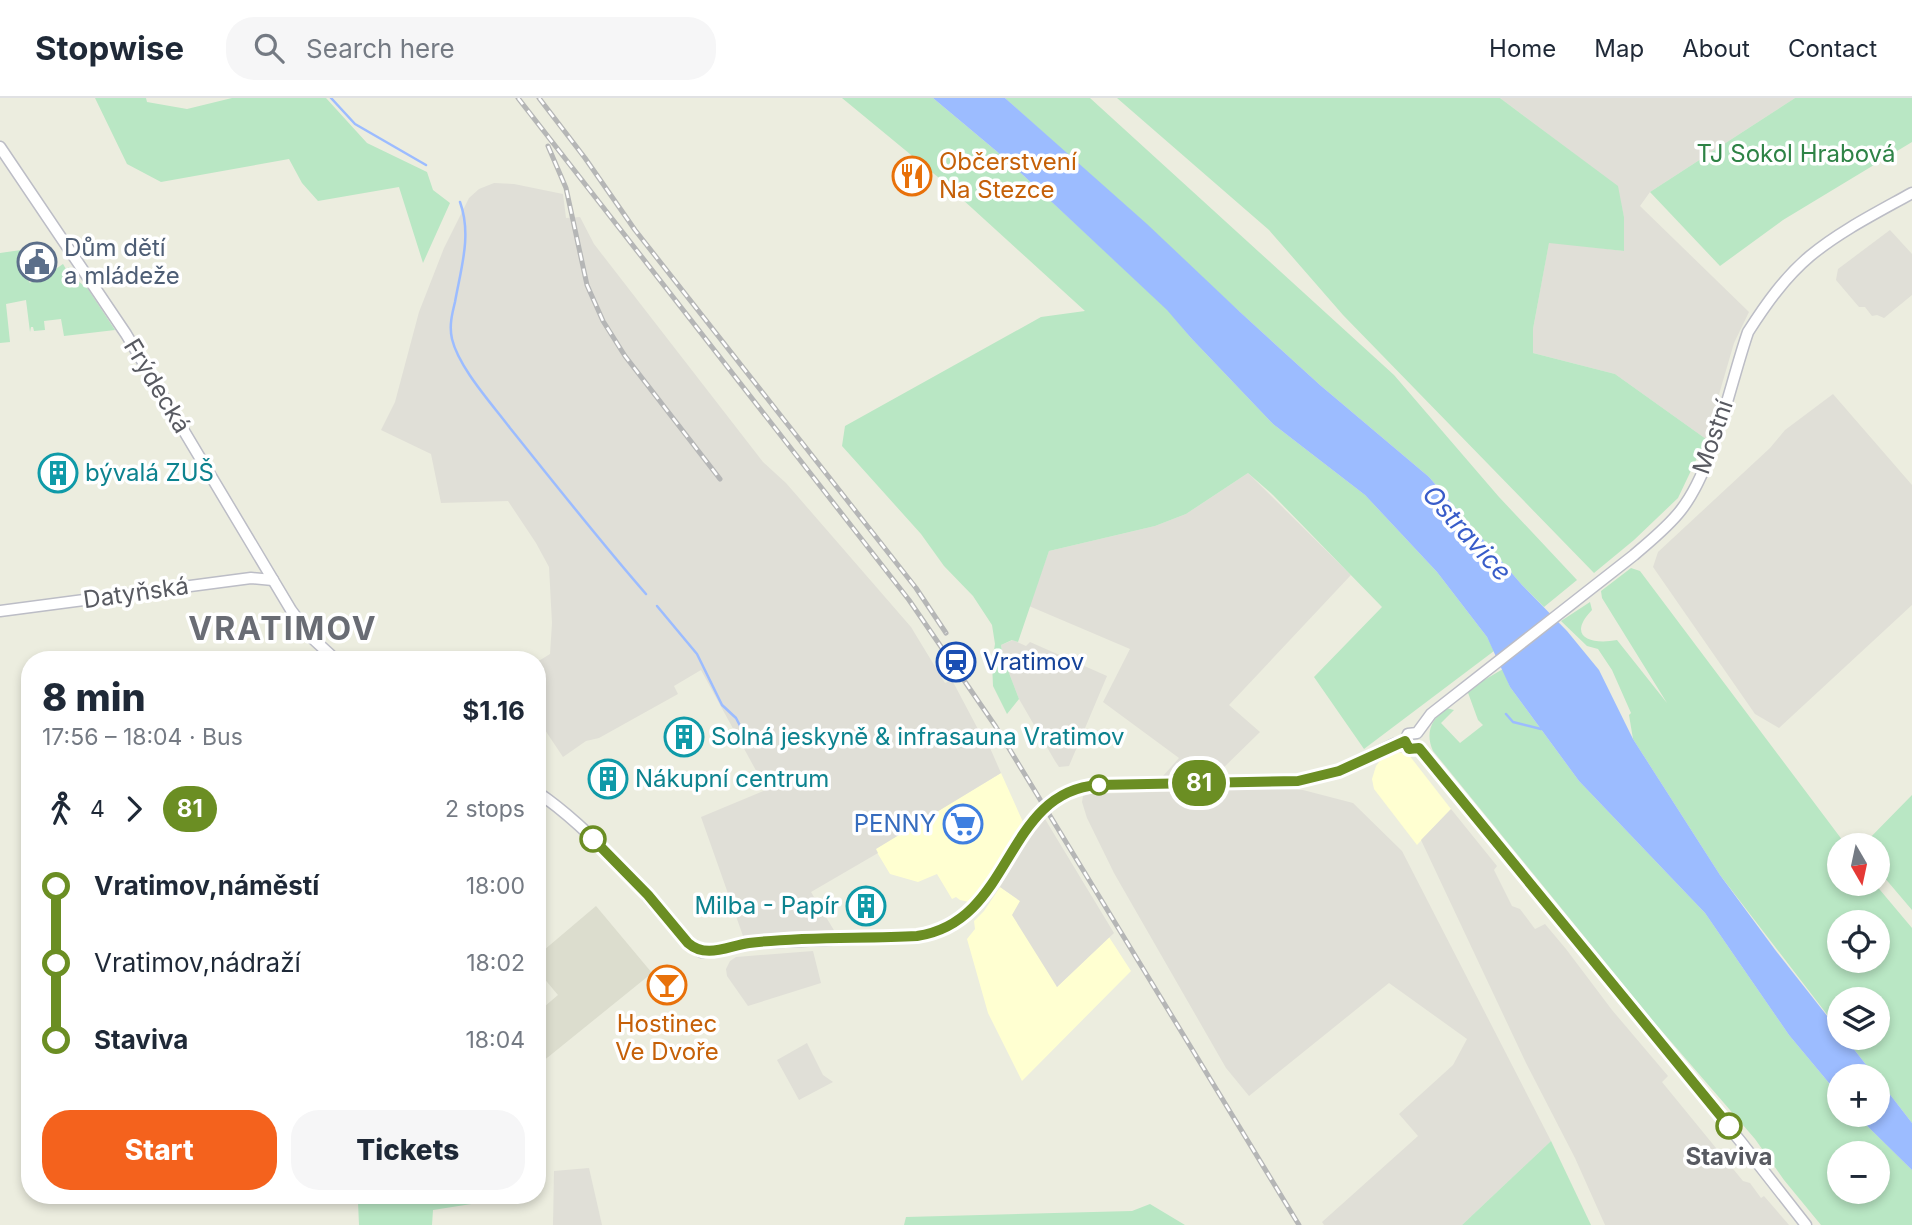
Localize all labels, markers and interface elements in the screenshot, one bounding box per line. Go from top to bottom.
search box [226,17,716,80]
text: Stopwise [35,28,184,68]
icon: search [250,29,288,67]
text: Search here [306,33,455,64]
text: Home [1489,34,1556,63]
text: Map [1594,34,1644,63]
text: About [1682,34,1750,63]
text: Contact [1788,34,1877,63]
park label: TJ Sokol Hrabová [1697,139,1895,168]
place label: Občerstvení Na Stezce [939,147,1077,204]
restaurant icon: Občerstvení Na Stezce [891,155,933,197]
place label: Dům dětí a mládeže [64,233,180,290]
public building icon: Dům dětí a mládeže [16,241,58,283]
street label: Frýdecká [118,333,197,438]
street label: Mostní [1686,396,1739,478]
building icon: bývalá ZUŠ [37,452,79,494]
place label: bývalá ZUŠ [85,457,214,487]
water label: Ostravice [1416,479,1518,587]
street label: Datyňská [81,571,190,614]
district label: VRATIMOV [188,609,378,648]
station icon: Vratimov [935,641,977,683]
place label: Vratimov [983,647,1084,676]
text: 8 min [42,674,146,720]
text: $1.16 [462,695,525,726]
building icon: Solná jeskyně & infrasauna Vratimov [663,716,705,758]
place label: Solná jeskyně & infrasauna Vratimov [711,722,1125,751]
text: 17:56 – 18:04 · Bus [42,723,243,751]
building icon: Nákupní centrum [587,758,629,800]
line badge: 81 [1168,760,1230,806]
place label: Nákupní centrum [635,764,829,793]
text: 81 [1186,768,1212,797]
unlabelled marker [1089,775,1109,795]
icon: walk [42,790,80,828]
icon: forward [115,790,153,828]
text: 81 [177,794,203,823]
text: 4 [90,795,105,823]
text: 2 stops [445,795,525,823]
supermarket icon: PENNY [942,803,984,845]
place label: PENNY [854,809,936,838]
unlabelled marker [580,826,606,852]
north arrow [1827,833,1890,896]
map controls [1827,833,1890,1204]
text: Vratimov,náměstí [94,870,319,901]
text: 18:00 [466,872,525,900]
building icon: Milba - Papír [845,885,887,927]
place label: Milba - Papír [694,891,839,920]
button: locate [1827,910,1890,973]
text: Vratimov,nádraží [94,947,301,978]
text: 18:02 [466,949,525,977]
bar icon: Hostinec Ve Dvoře [646,964,688,1006]
button: layers [1827,987,1890,1050]
place label: Hostinec Ve Dvoře [615,1009,719,1066]
text: Staviva [94,1024,188,1055]
text: 18:04 [465,1026,525,1054]
button: + [1827,1064,1890,1127]
button: Start [42,1110,277,1190]
button: Tickets [291,1110,525,1190]
marker: Staviva [1716,1113,1742,1139]
button: − [1827,1141,1890,1204]
place label: Staviva [1685,1142,1773,1171]

